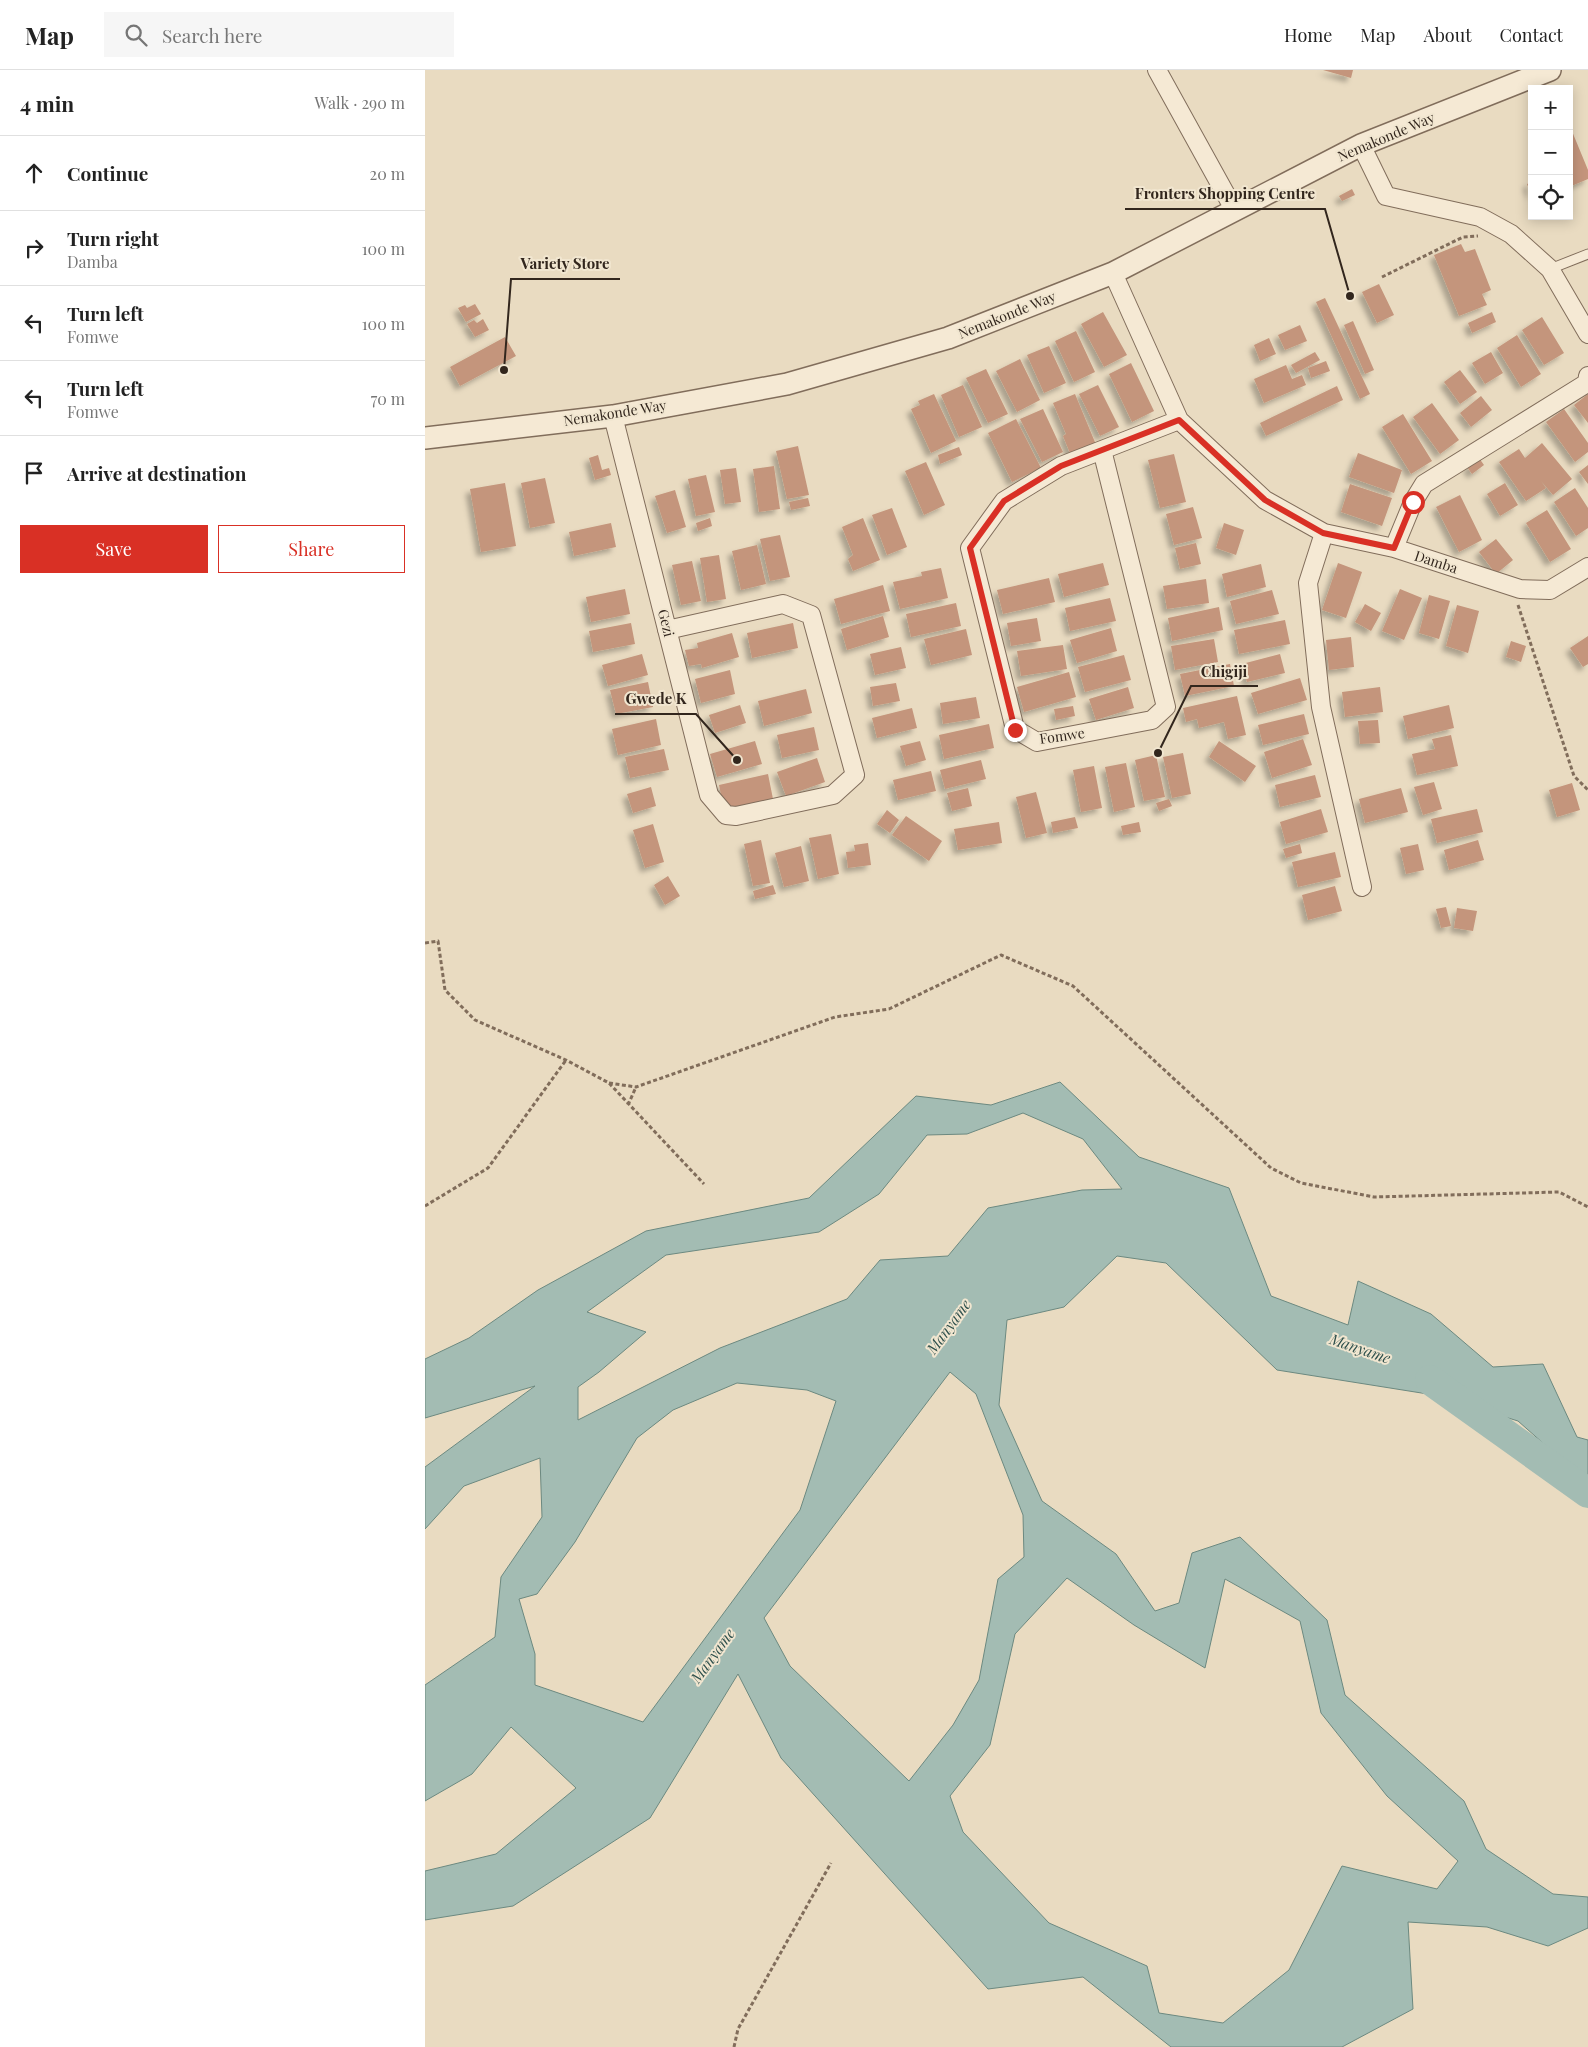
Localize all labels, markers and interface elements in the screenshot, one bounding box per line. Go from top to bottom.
search box [104,12,454,57]
text: Map [25,19,74,51]
icon: search [122,21,150,49]
text: Search here [162,22,262,48]
text: Home [1284,23,1332,47]
text: Map [1360,23,1395,47]
text: About [1423,23,1472,47]
text: Contact [1500,23,1563,47]
map controls [1528,85,1573,220]
button: + [1528,85,1573,130]
text: 4 min [20,89,74,117]
text: Walk · 290 m [314,92,405,113]
street label: Nemakonde Way [1334,108,1437,166]
button: − [1528,130,1573,175]
icon: ahead [20,159,48,187]
text: Continue [67,160,148,186]
text: 20 m [370,163,405,184]
button: locate [1528,175,1573,220]
callout: Fronters Shopping Centre [1125,179,1325,209]
text: Fronters Shopping Centre [1135,183,1316,203]
text: Turn right [67,225,159,251]
icon: right [20,234,48,262]
text: 100 m [362,238,405,259]
callout: Variety Store [511,249,620,279]
text: Damba [67,251,118,272]
text: Variety Store [520,253,610,273]
street label: Nemakonde Way [955,286,1058,343]
text: Turn left [67,300,144,326]
icon: left [20,309,48,337]
text: 100 m [362,313,405,334]
text: Fomwe [67,326,119,347]
text: Turn left [67,375,144,401]
icon: left [20,384,48,412]
text: 70 m [371,388,405,409]
street label: Nemakonde Way [562,395,668,430]
text: Fomwe [67,401,119,422]
icon: arrive [20,459,48,487]
text: Arrive at destination [67,460,247,486]
route start [1402,491,1425,514]
button: Save [20,525,208,573]
button: Share [218,525,405,573]
street label: Damba [1412,546,1460,577]
street label: Gezi [654,607,679,639]
callout: Chigiji [1191,656,1258,686]
text: Chigiji [1201,661,1248,681]
callout: Gwede K [615,684,696,714]
text: Gwede K [626,688,687,708]
route end [1004,719,1027,742]
street label: Fomwe [1038,723,1086,748]
water label: Manyame [921,1295,975,1359]
water label: Manyame [1326,1328,1394,1368]
water label: Manyame [685,1624,739,1688]

